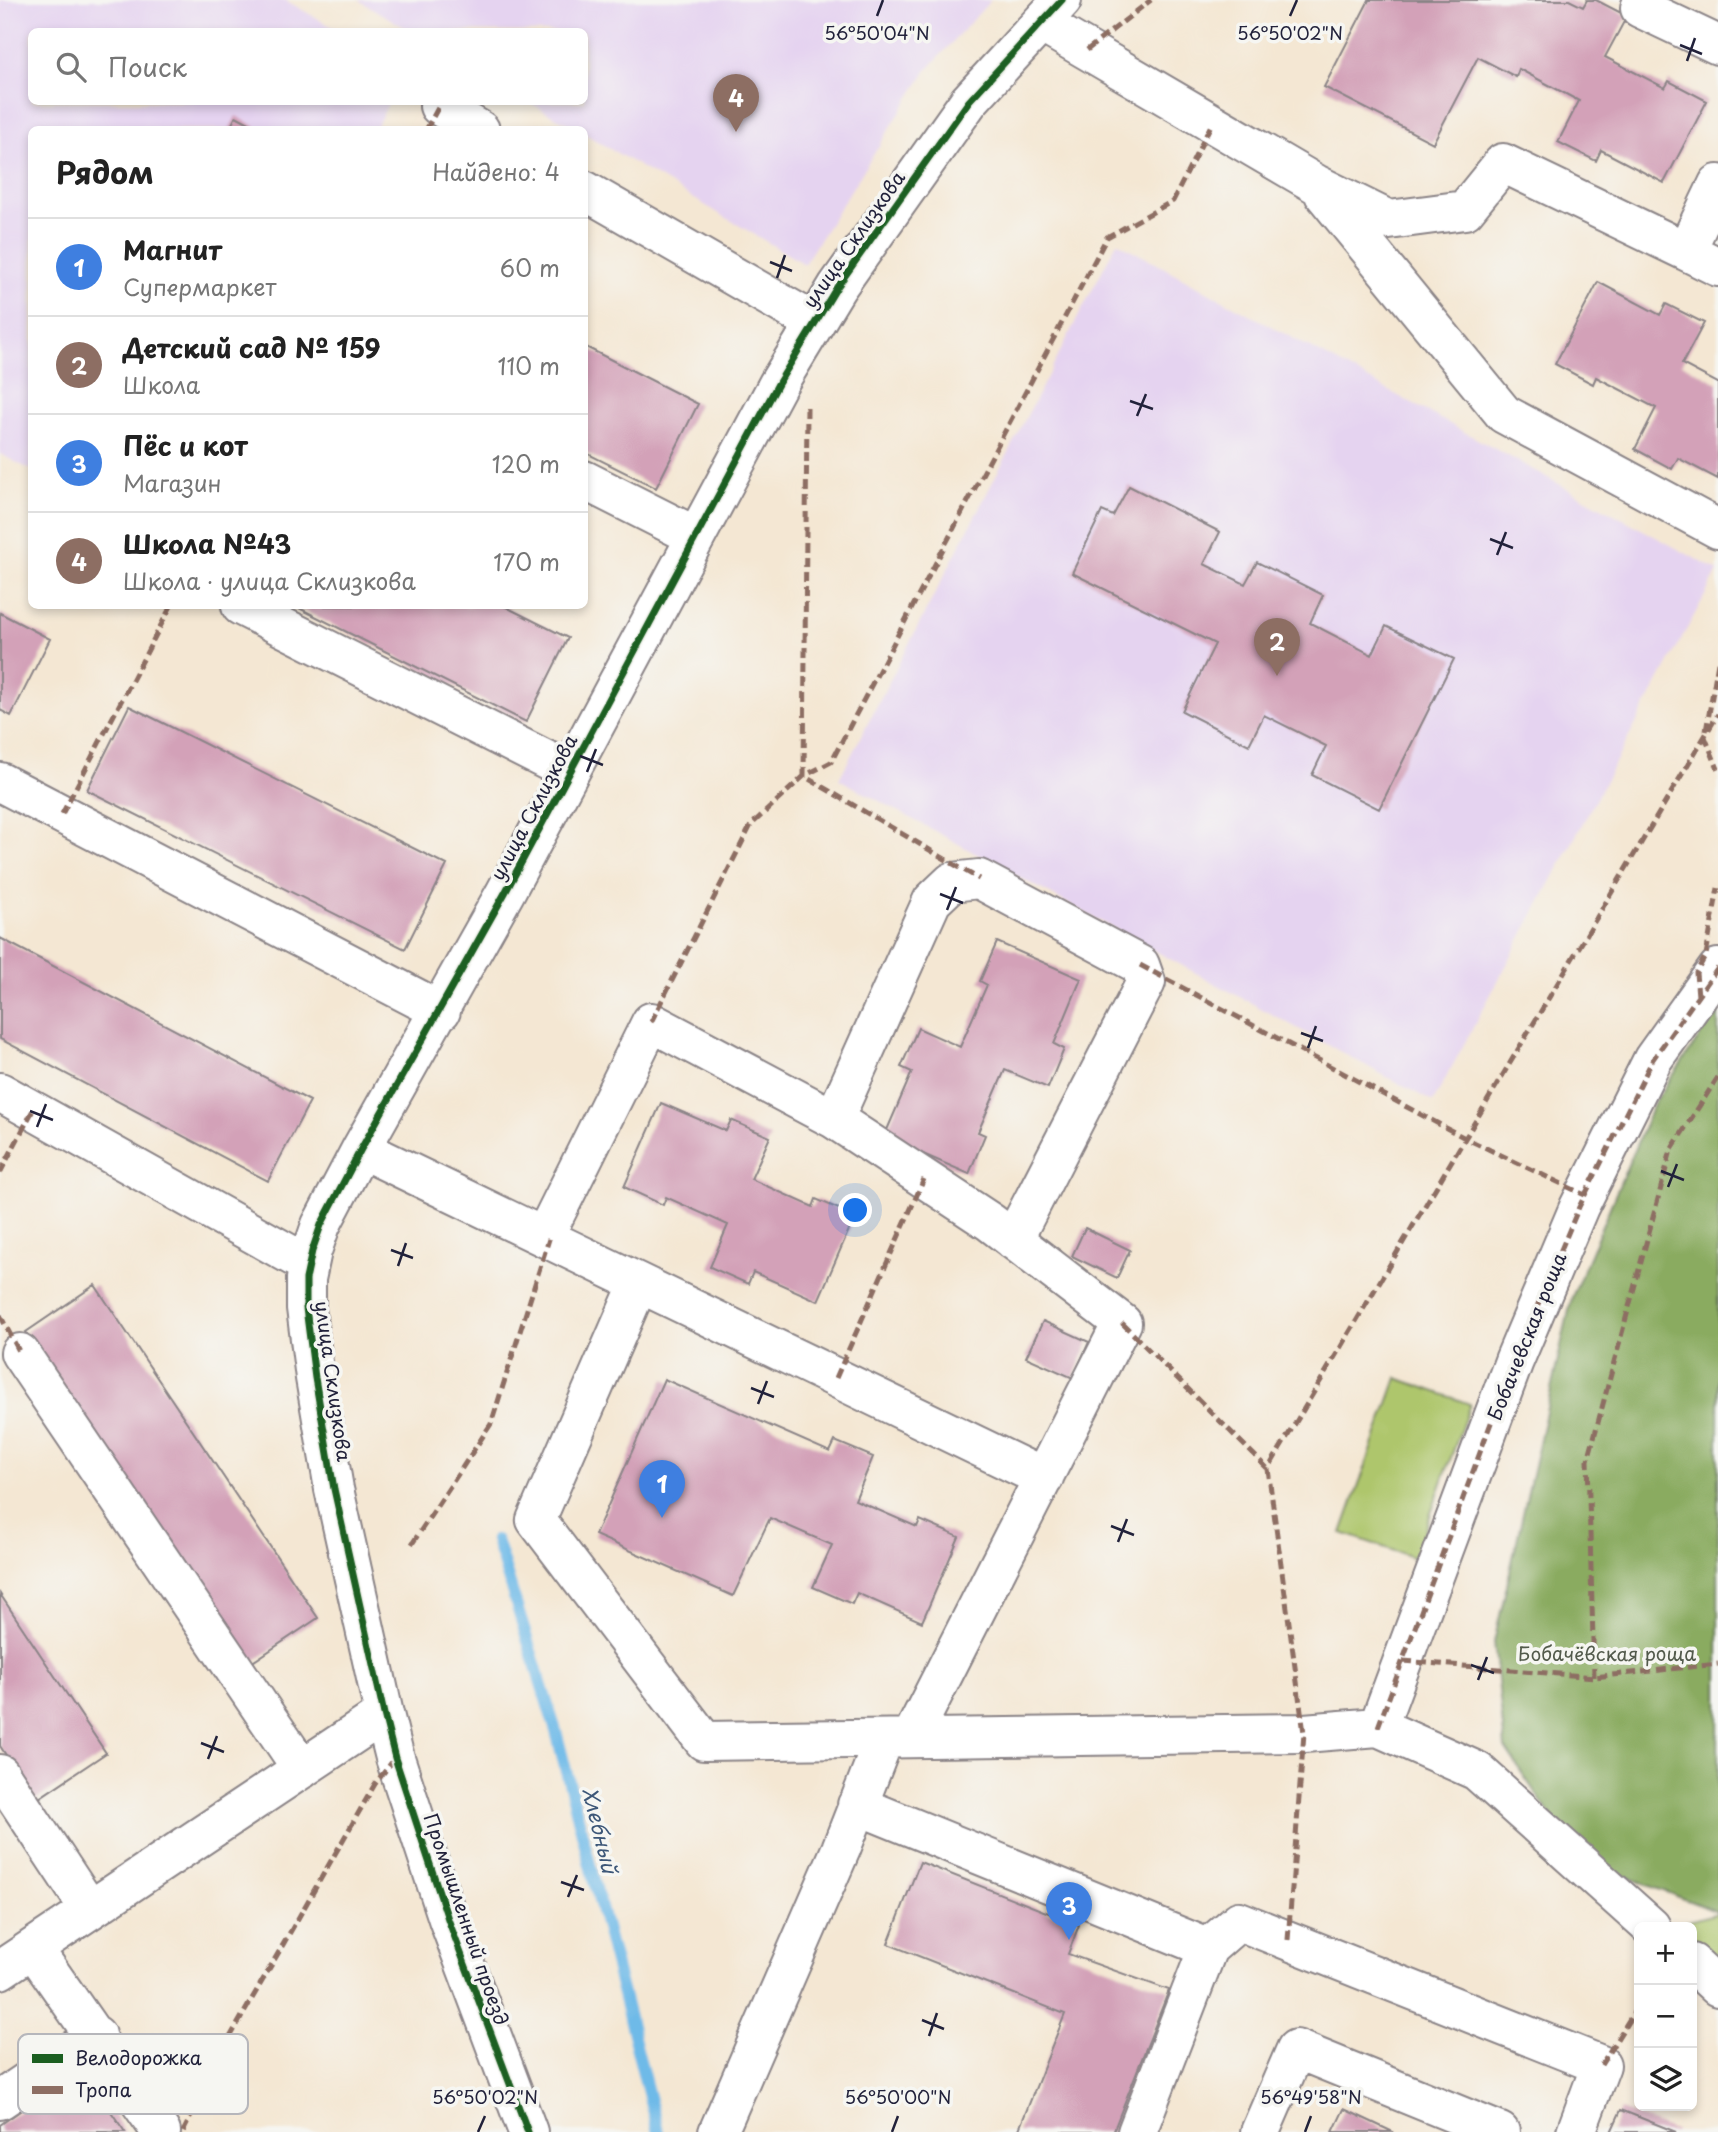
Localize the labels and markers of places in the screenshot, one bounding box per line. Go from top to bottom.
pin: 4 [713,74,759,132]
pin: 2 [1254,618,1300,676]
pin: 1 [639,1460,685,1518]
pin: 3 [1046,1882,1092,1940]

